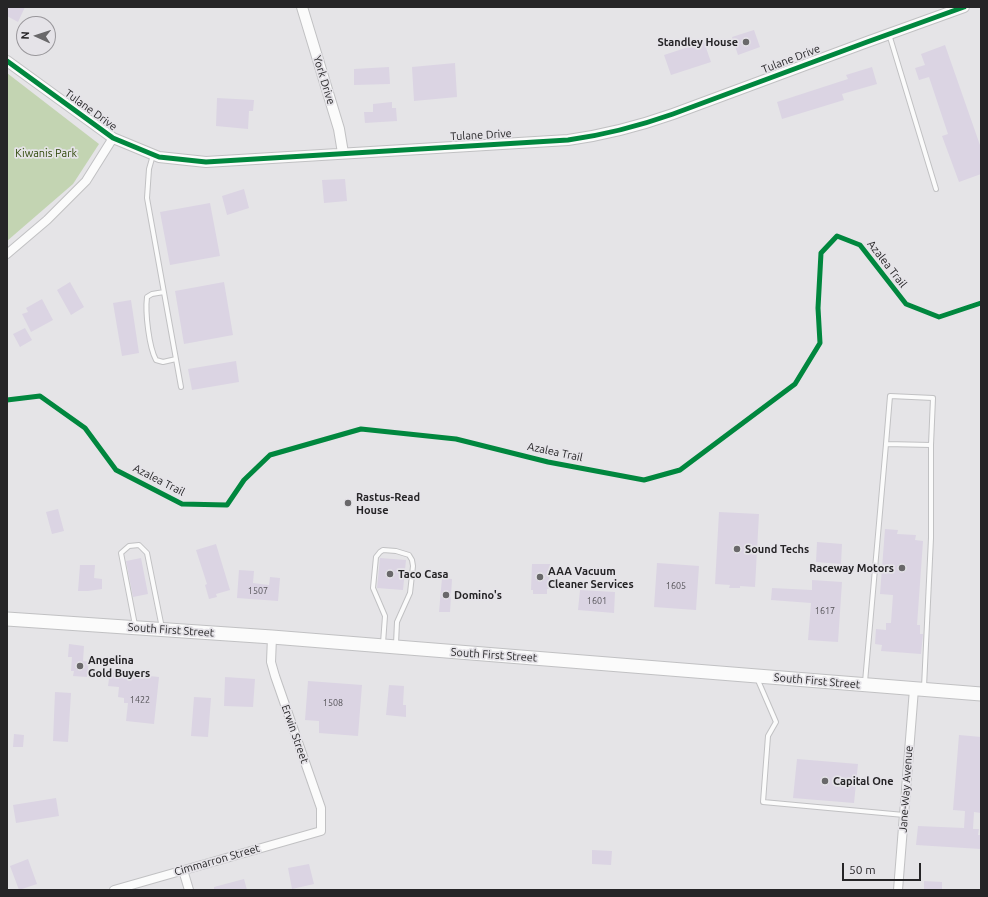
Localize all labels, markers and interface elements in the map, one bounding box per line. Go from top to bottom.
north arrow [16,16,56,56]
text: N [19,31,31,40]
place label: Standley House [658,35,738,49]
marker: Standley House [741,37,751,47]
street label: Tulane Drive [760,42,822,76]
street label: York Drive [310,54,338,106]
street label: Tulane Drive [62,87,120,133]
street label: Tulane Drive [450,127,512,143]
park label: Kiwanis Park [15,146,77,160]
street label: Azalea Trail [864,238,910,290]
street label: Azalea Trail [526,440,584,464]
street label: Azalea Trail [131,461,187,499]
place label: Rastus-Read House [356,490,420,516]
marker: Rastus-Read House [343,498,353,508]
place label: Sound Techs [745,542,809,556]
marker: Sound Techs [732,544,742,554]
place label: Raceway Motors [809,561,894,575]
marker: Raceway Motors [897,563,907,573]
place label: AAA Vacuum Cleaner Services [548,564,634,590]
place label: Taco Casa [398,567,449,581]
marker: Taco Casa [385,569,395,579]
marker: AAA Vacuum Cleaner Services [535,572,545,582]
house number: 1605 [666,581,686,591]
house number: 1507 [248,586,268,596]
place label: Domino's [454,588,502,602]
marker: Domino's [441,590,451,600]
house number: 1601 [587,596,607,606]
house number: 1617 [815,606,835,616]
street label: South First Street [127,620,215,640]
street label: South First Street [450,645,538,665]
place label: Angelina Gold Buyers [88,653,150,679]
marker: Angelina Gold Buyers [75,661,85,671]
street label: South First Street [773,671,861,691]
house number: 1422 [130,695,150,705]
house number: 1508 [323,698,343,708]
street label: Erwin Street [279,703,311,765]
street label: Jane-Way Avenue [896,745,916,833]
place label: Capital One [833,774,894,788]
marker: Capital One [820,776,830,786]
street label: Cimmarron Street [173,841,261,879]
scale bar [844,855,923,881]
text: 50 m [849,863,876,876]

